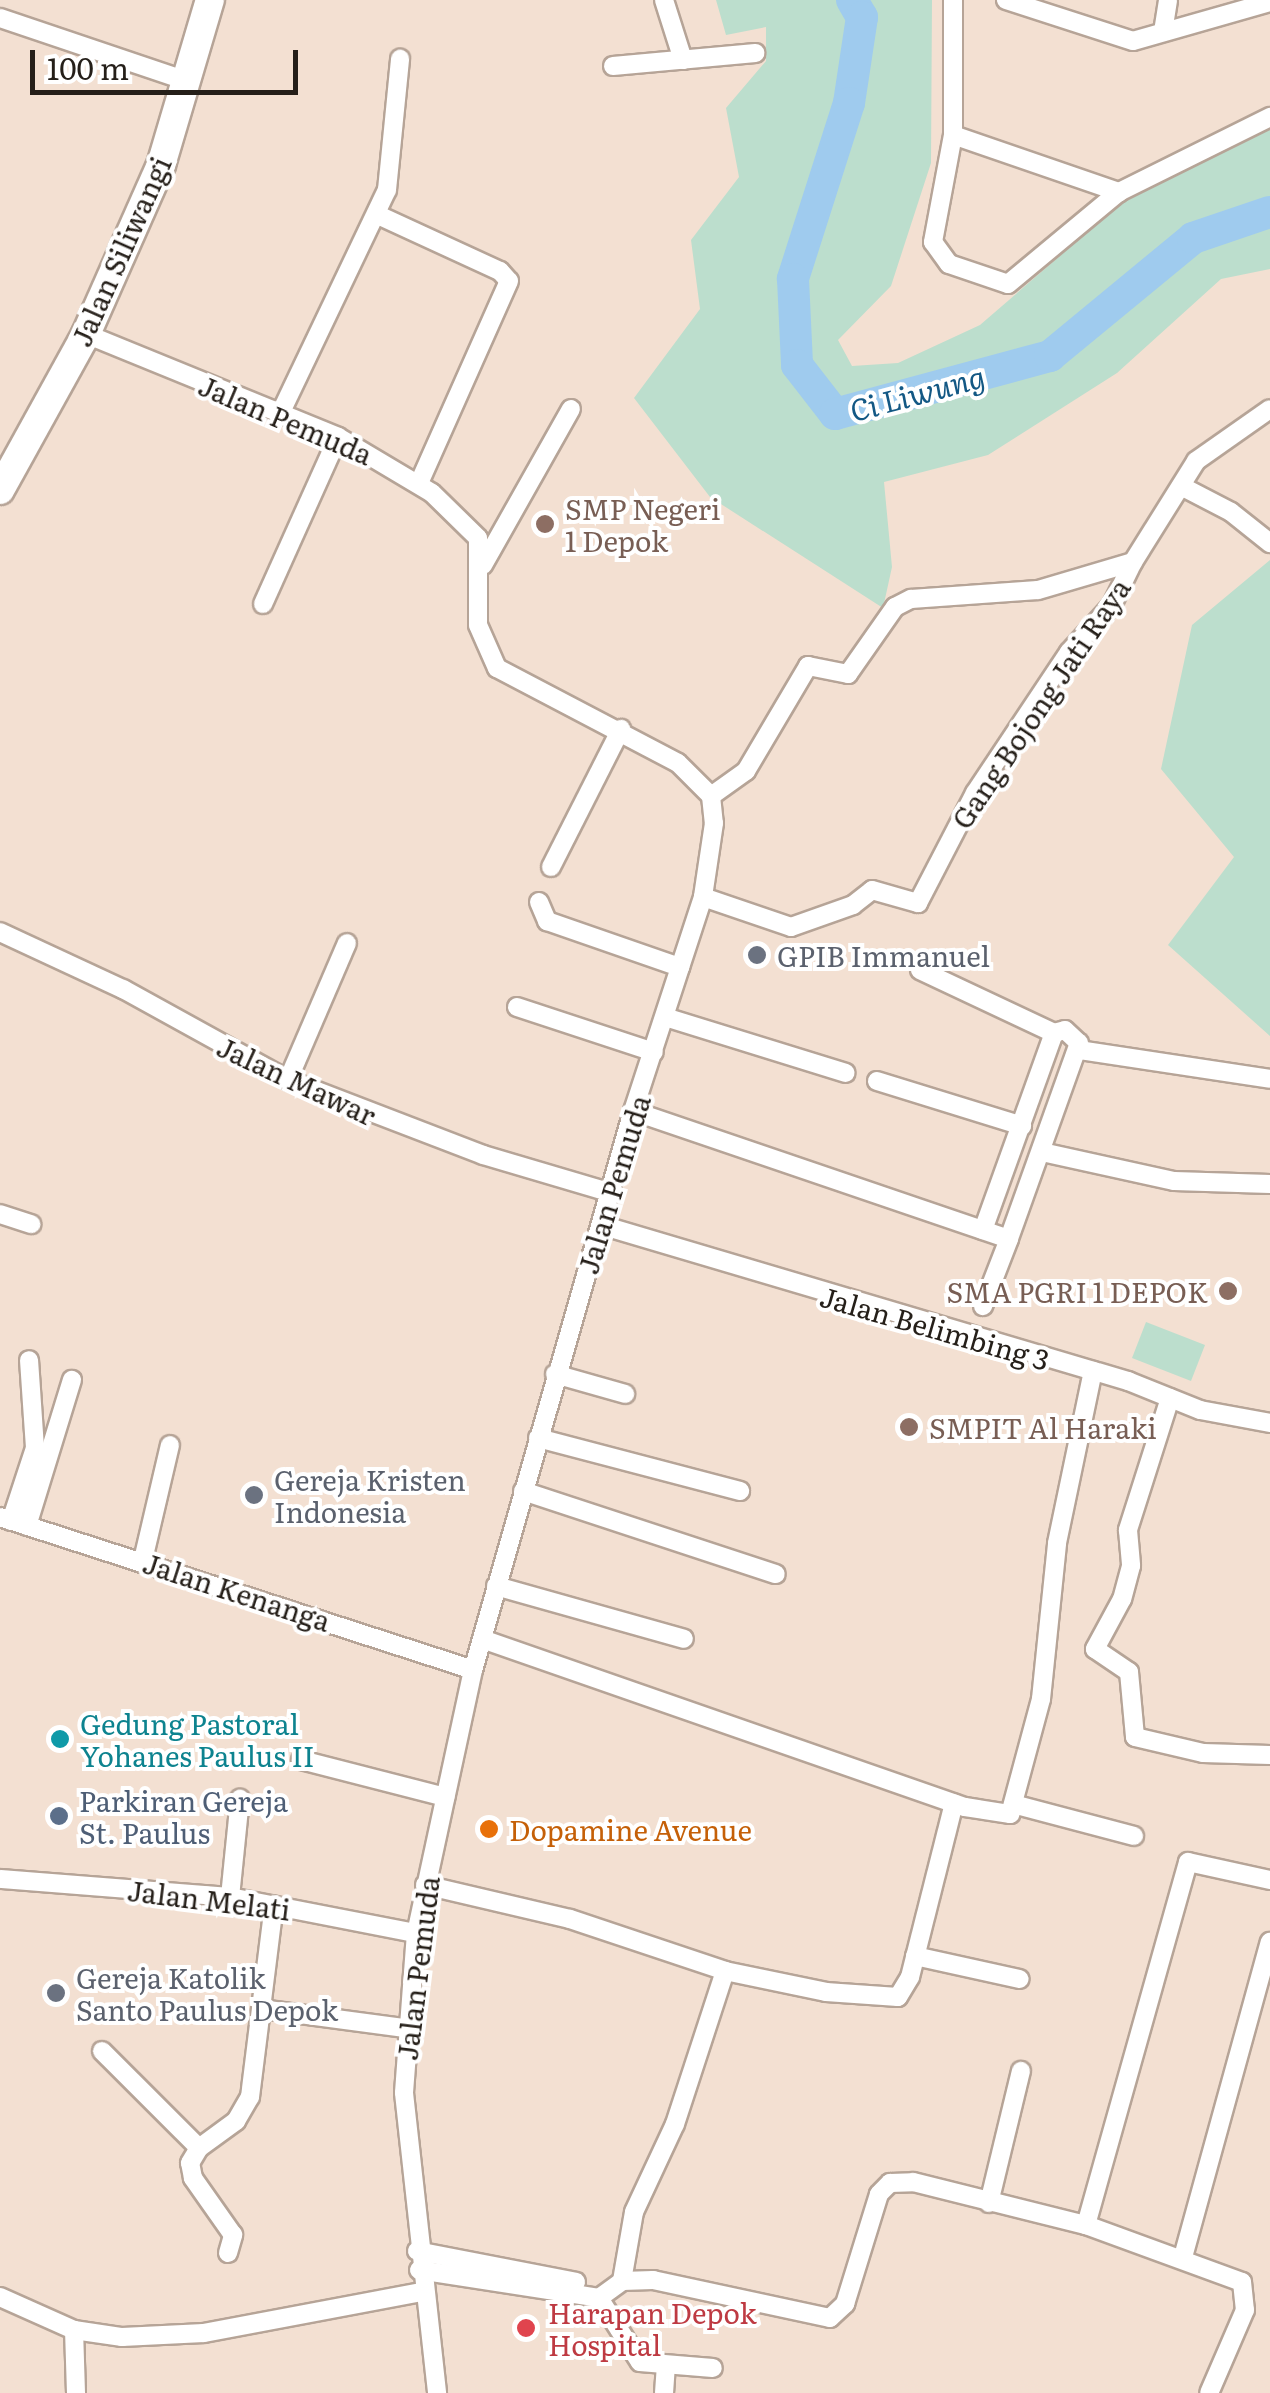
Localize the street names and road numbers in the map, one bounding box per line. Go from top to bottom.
street label: Jalan Siliwangi [63,151,177,351]
street label: Jalan Pemuda [194,367,378,471]
street label: Gang Bojong Jati Raya [944,572,1136,834]
street label: Jalan Mawar [212,1029,382,1131]
street label: Jalan Pemuda [570,1090,656,1278]
street label: Jalan Belimbing 3 [817,1278,1053,1376]
street label: Jalan Kenanga [139,1545,335,1637]
street label: Jalan Melati [126,1872,292,1926]
street label: Jalan Pemuda [389,1874,445,2062]

